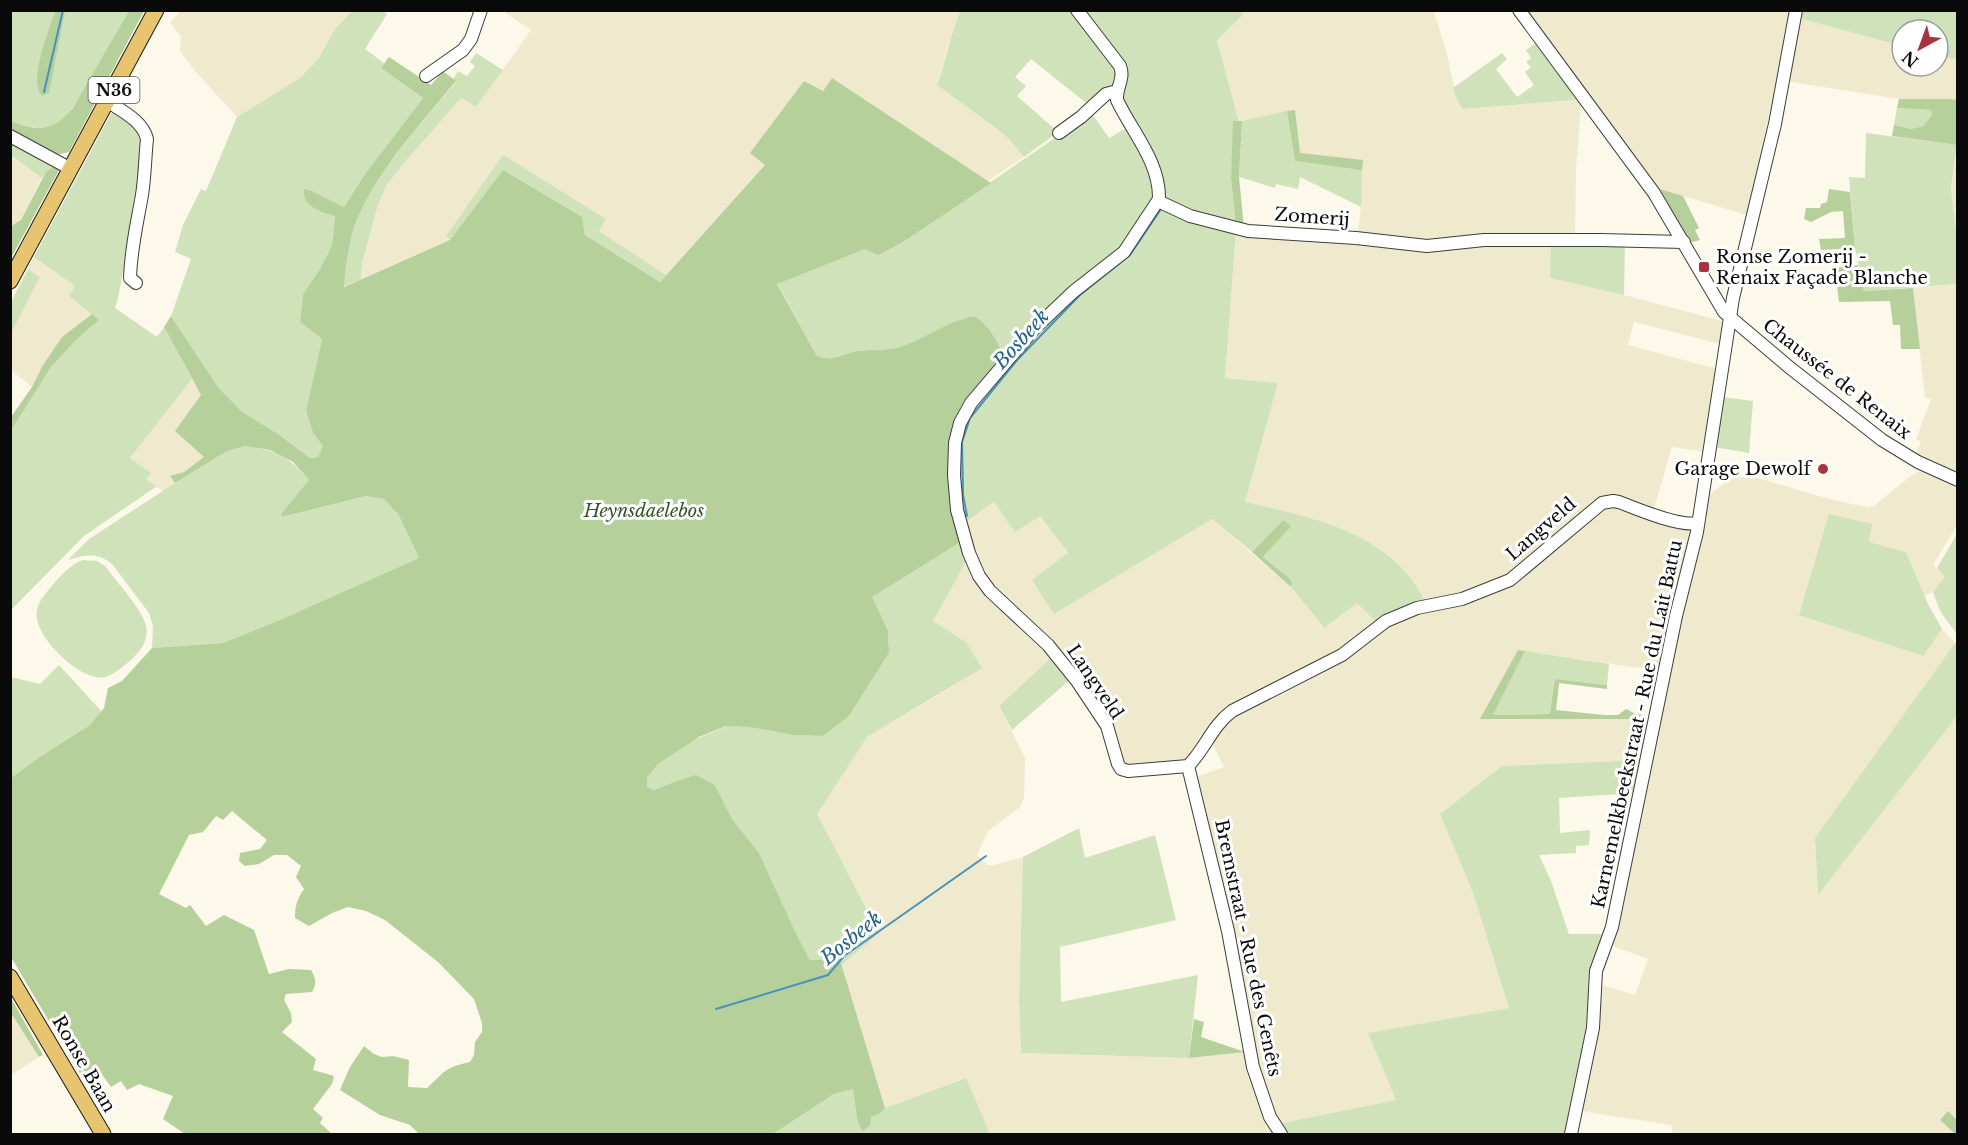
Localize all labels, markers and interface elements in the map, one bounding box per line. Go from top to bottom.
north arrow [1890,18,1950,78]
text: N [1898,47,1922,72]
road number: N36 [88,77,140,103]
street label: Zomerij [1274,203,1350,231]
place label: Ronse Zomerij - Renaix Façade Blanche [1716,246,1928,289]
marker: Ronse Zomerij - Renaix Façade Blanche [1697,260,1711,274]
water label: Bosbeek [987,304,1054,374]
street label: Chaussée de Renaix [1758,314,1916,444]
place label: Garage Dewolf [1675,458,1814,480]
marker: Garage Dewolf [1816,462,1830,476]
street label: Langveld [1502,493,1580,565]
park label: Heynsdaelebos [583,500,704,522]
street label: Karnemelkbeekstraat - Rue du Lait Battu [1587,538,1687,910]
street label: Langveld [1062,641,1128,723]
street label: Bremstraat - Rue des Genêts [1210,818,1286,1078]
water label: Bosbeek [815,906,886,971]
street label: Ronse Baan [47,1012,121,1116]

